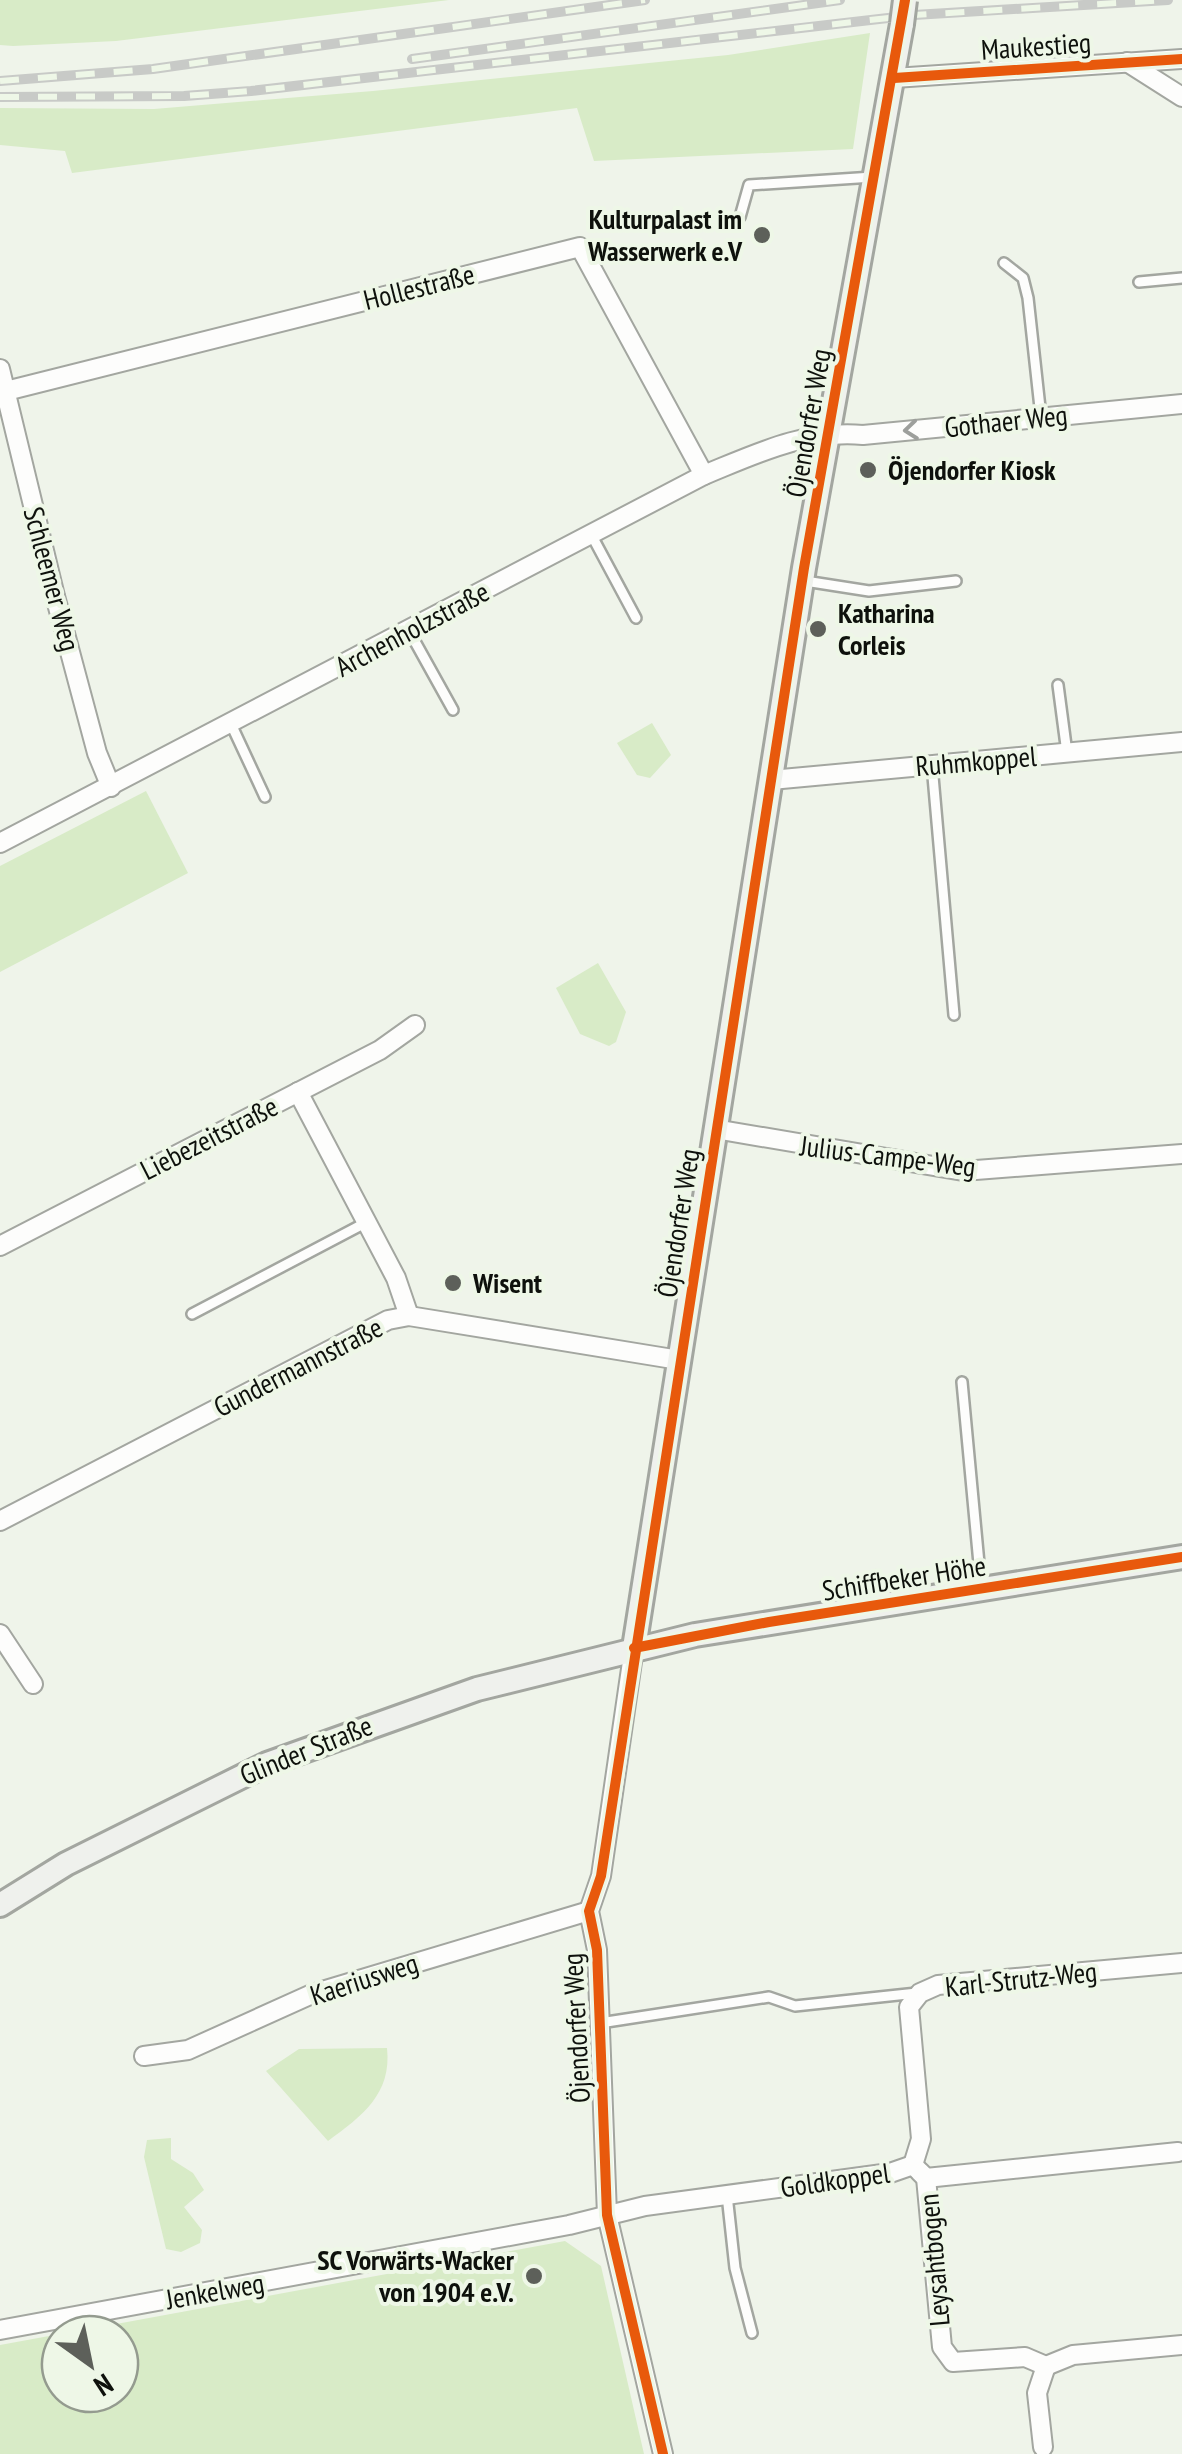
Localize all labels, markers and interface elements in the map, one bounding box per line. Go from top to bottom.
street label: Maukestieg [980,23,1092,68]
place label: Kulturpalast im Wasserwerk e.V [587,200,743,269]
marker: Kulturpalast im Wasserwerk e.V [751,224,773,246]
street label: Hollestraße [360,255,478,318]
street label: Öjendorfer Weg [776,346,839,500]
street label: Gothaer Weg [943,396,1069,445]
one-way arrow [902,419,918,440]
place label: Öjendorfer Kiosk [888,451,1056,488]
marker: Öjendorfer Kiosk [857,459,879,481]
street label: Schleemer Weg [15,503,89,655]
street label: Archenholzstraße [328,572,495,685]
place label: Katharina Corleis [838,594,935,663]
marker: Katharina Corleis [807,618,829,640]
street label: Ruhmkoppel [914,737,1038,784]
street label: Liebezeitstraße [134,1087,284,1188]
street label: Julius-Campe-Weg [797,1126,978,1185]
street label: Öjendorfer Weg [647,1146,708,1300]
place label: Wisent [472,1264,542,1301]
marker: Wisent [442,1272,464,1294]
street label: Gundermannstraße [207,1308,389,1425]
street label: Schiffbeker Höhe [819,1546,988,1609]
street label: Glinder Straße [234,1706,378,1793]
street label: Kaeriusweg [305,1944,422,2013]
street label: Öjendorfer Weg [553,1952,598,2104]
street label: Karl-Strutz-Weg [943,1952,1099,2005]
street label: Goldkoppel [778,2153,892,2205]
street label: Leysahtbogen [909,2192,958,2328]
place label: SC Vorwärts-Wacker von 1904 e.V. [317,2241,515,2310]
street label: Jenkelweg [162,2264,267,2317]
marker: SC Vorwärts-Wacker von 1904 e.V. [523,2265,545,2287]
north arrow [40,2314,140,2414]
text: N [87,2366,120,2405]

